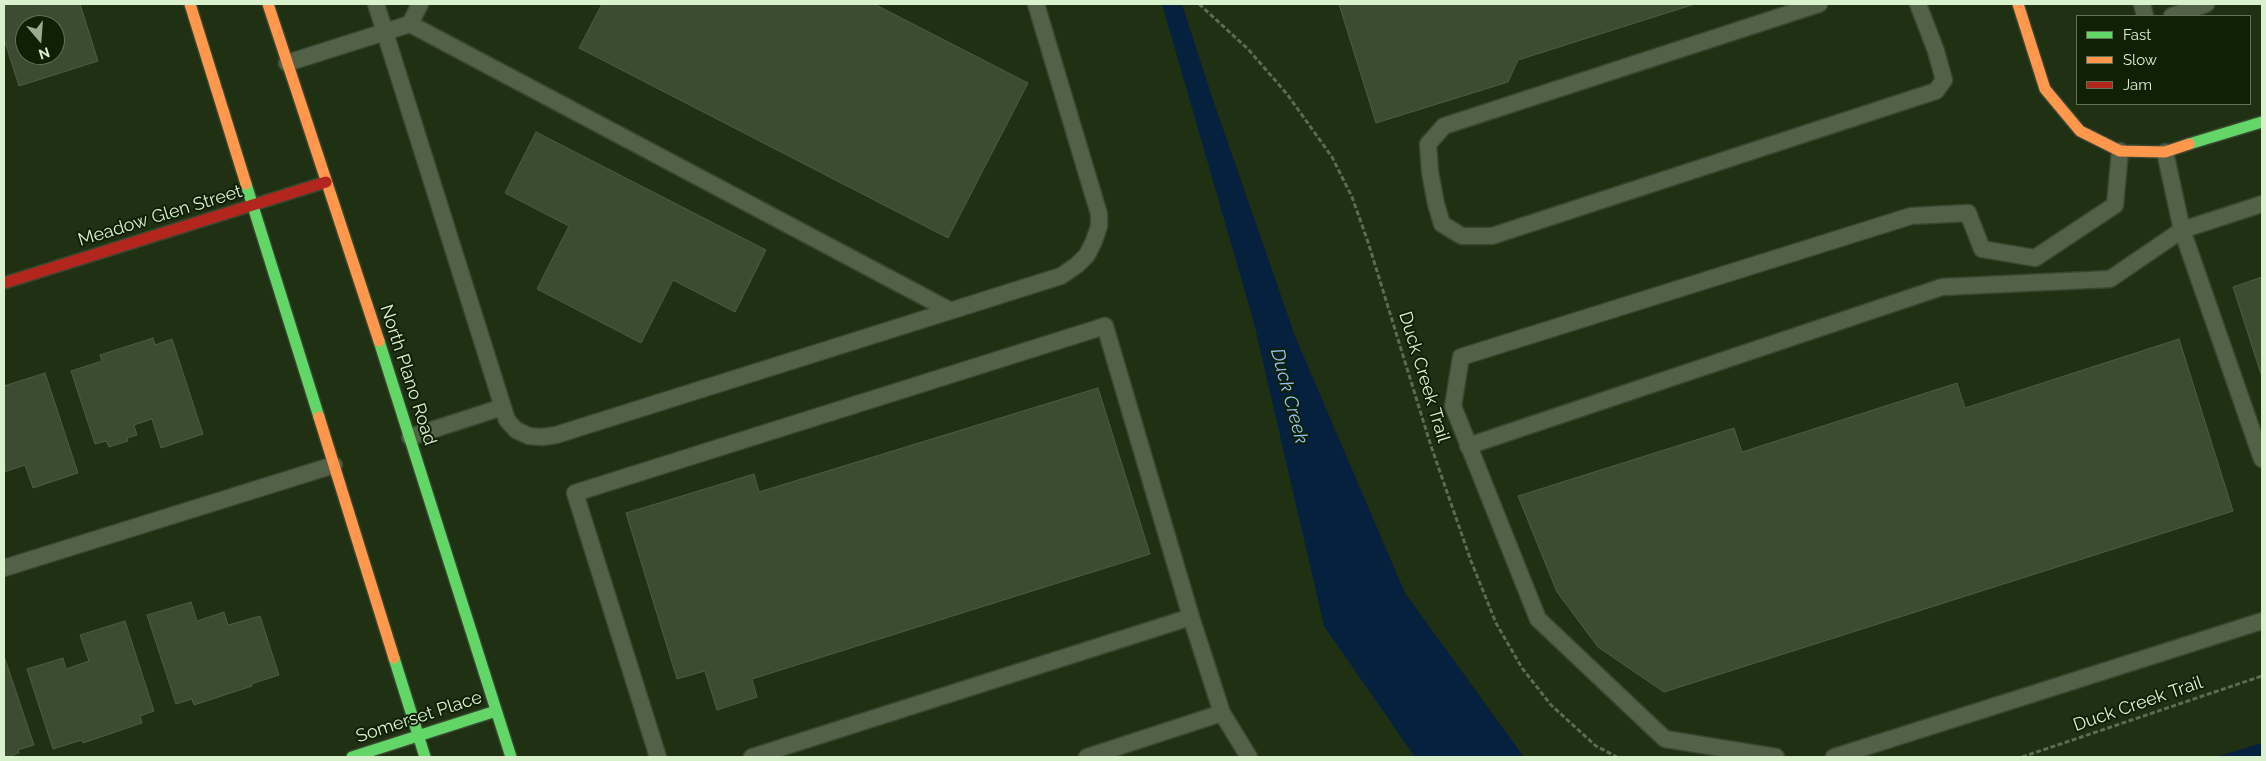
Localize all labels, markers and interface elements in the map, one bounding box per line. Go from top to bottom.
north arrow [15,15,65,65]
legend [2076,15,2251,105]
text: Fast [2123,26,2151,44]
text: N [37,44,52,63]
text: Slow [2123,51,2157,69]
text: Jam [2123,76,2152,94]
street label: Meadow Glen Street [75,181,245,251]
street label: North Plano Road [375,302,441,448]
street label: Duck Creek Trail [1394,309,1454,445]
water label: Duck Creek [1265,346,1313,446]
street label: Duck Creek Trail [2070,672,2206,736]
street label: Somerset Place [353,686,485,748]

